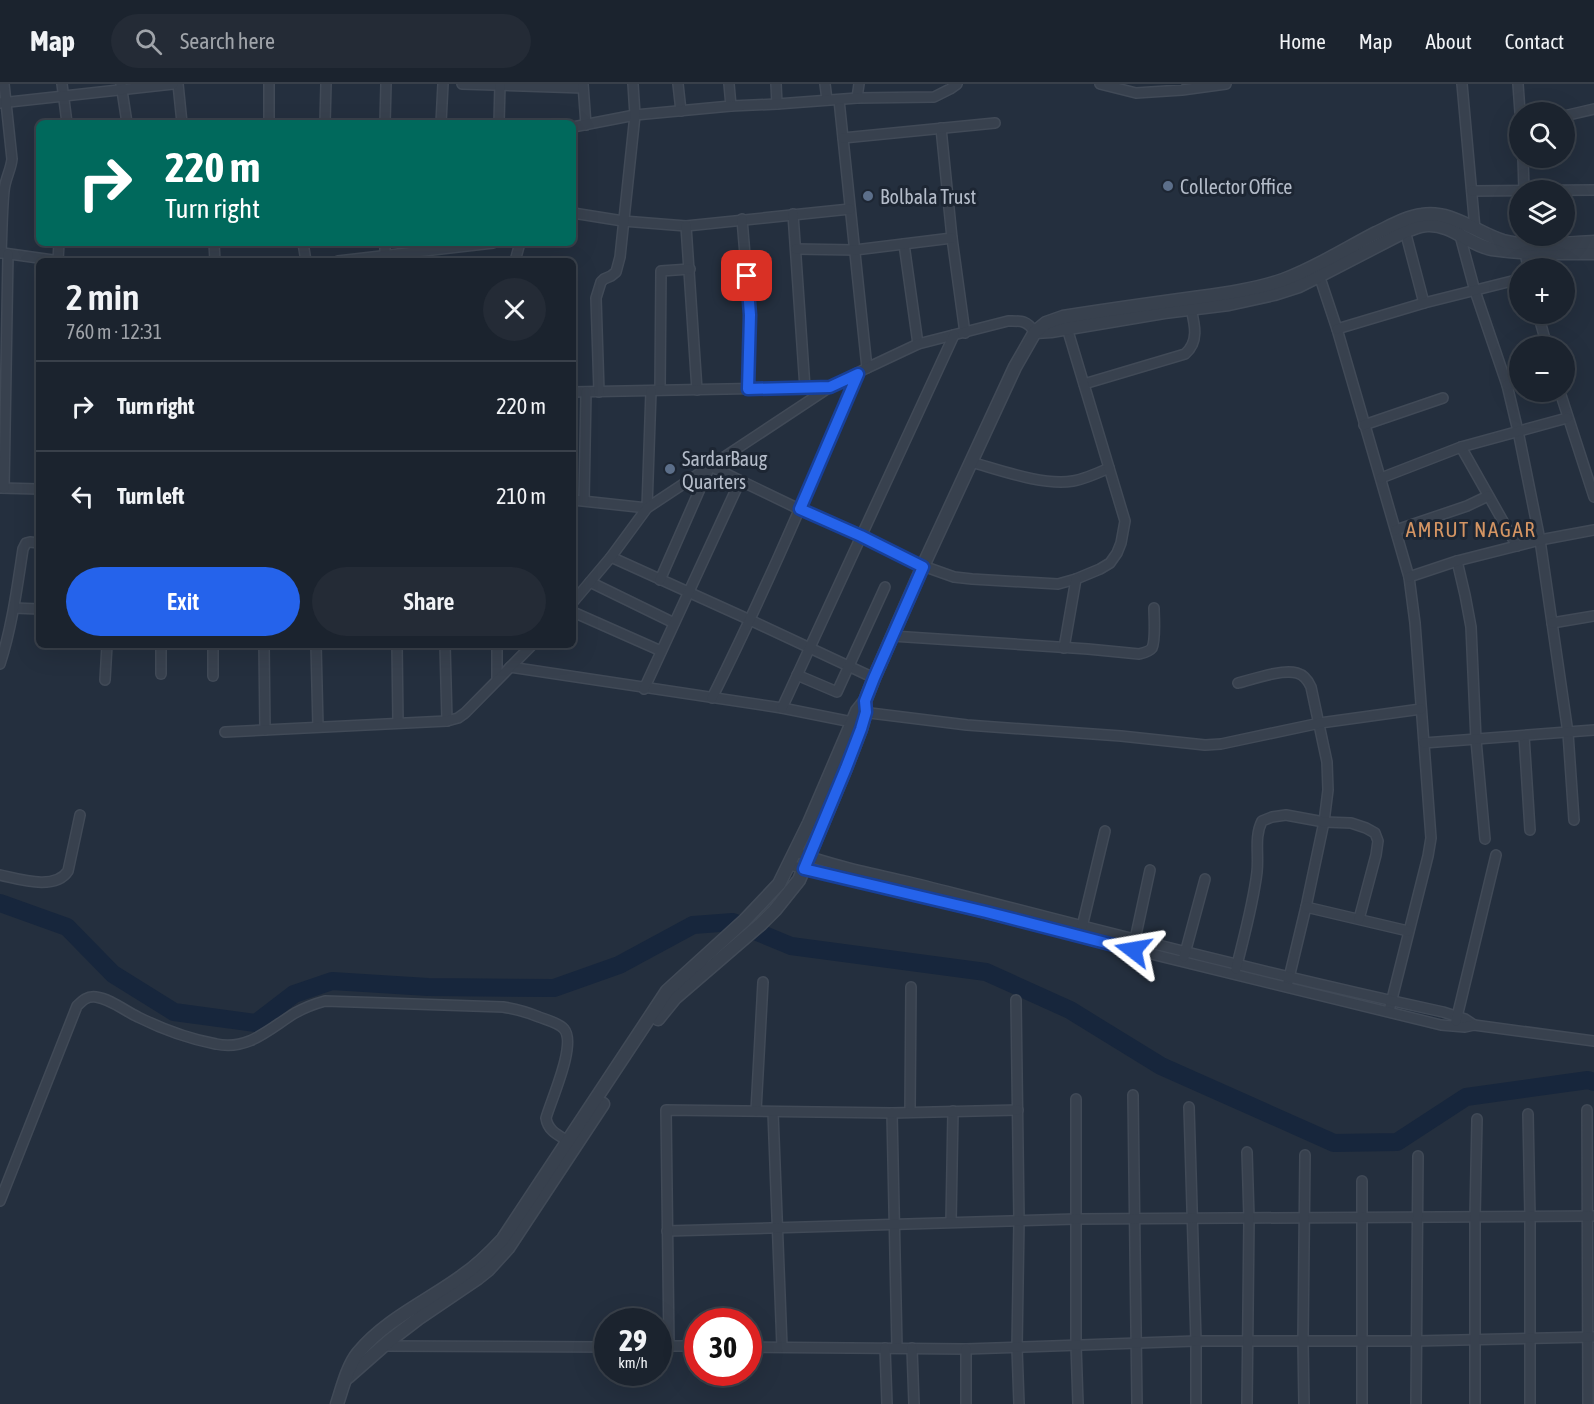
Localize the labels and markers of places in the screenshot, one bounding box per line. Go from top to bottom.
place label: Collector Office [1180,175,1292,198]
marker: Collector Office [1161,179,1175,193]
place label: Bolbala Trust [880,185,976,208]
marker: Bolbala Trust [861,189,875,203]
pin [721,250,772,301]
place label: SardarBaug Quarters [682,447,768,493]
marker: SardarBaug Quarters [663,462,677,476]

